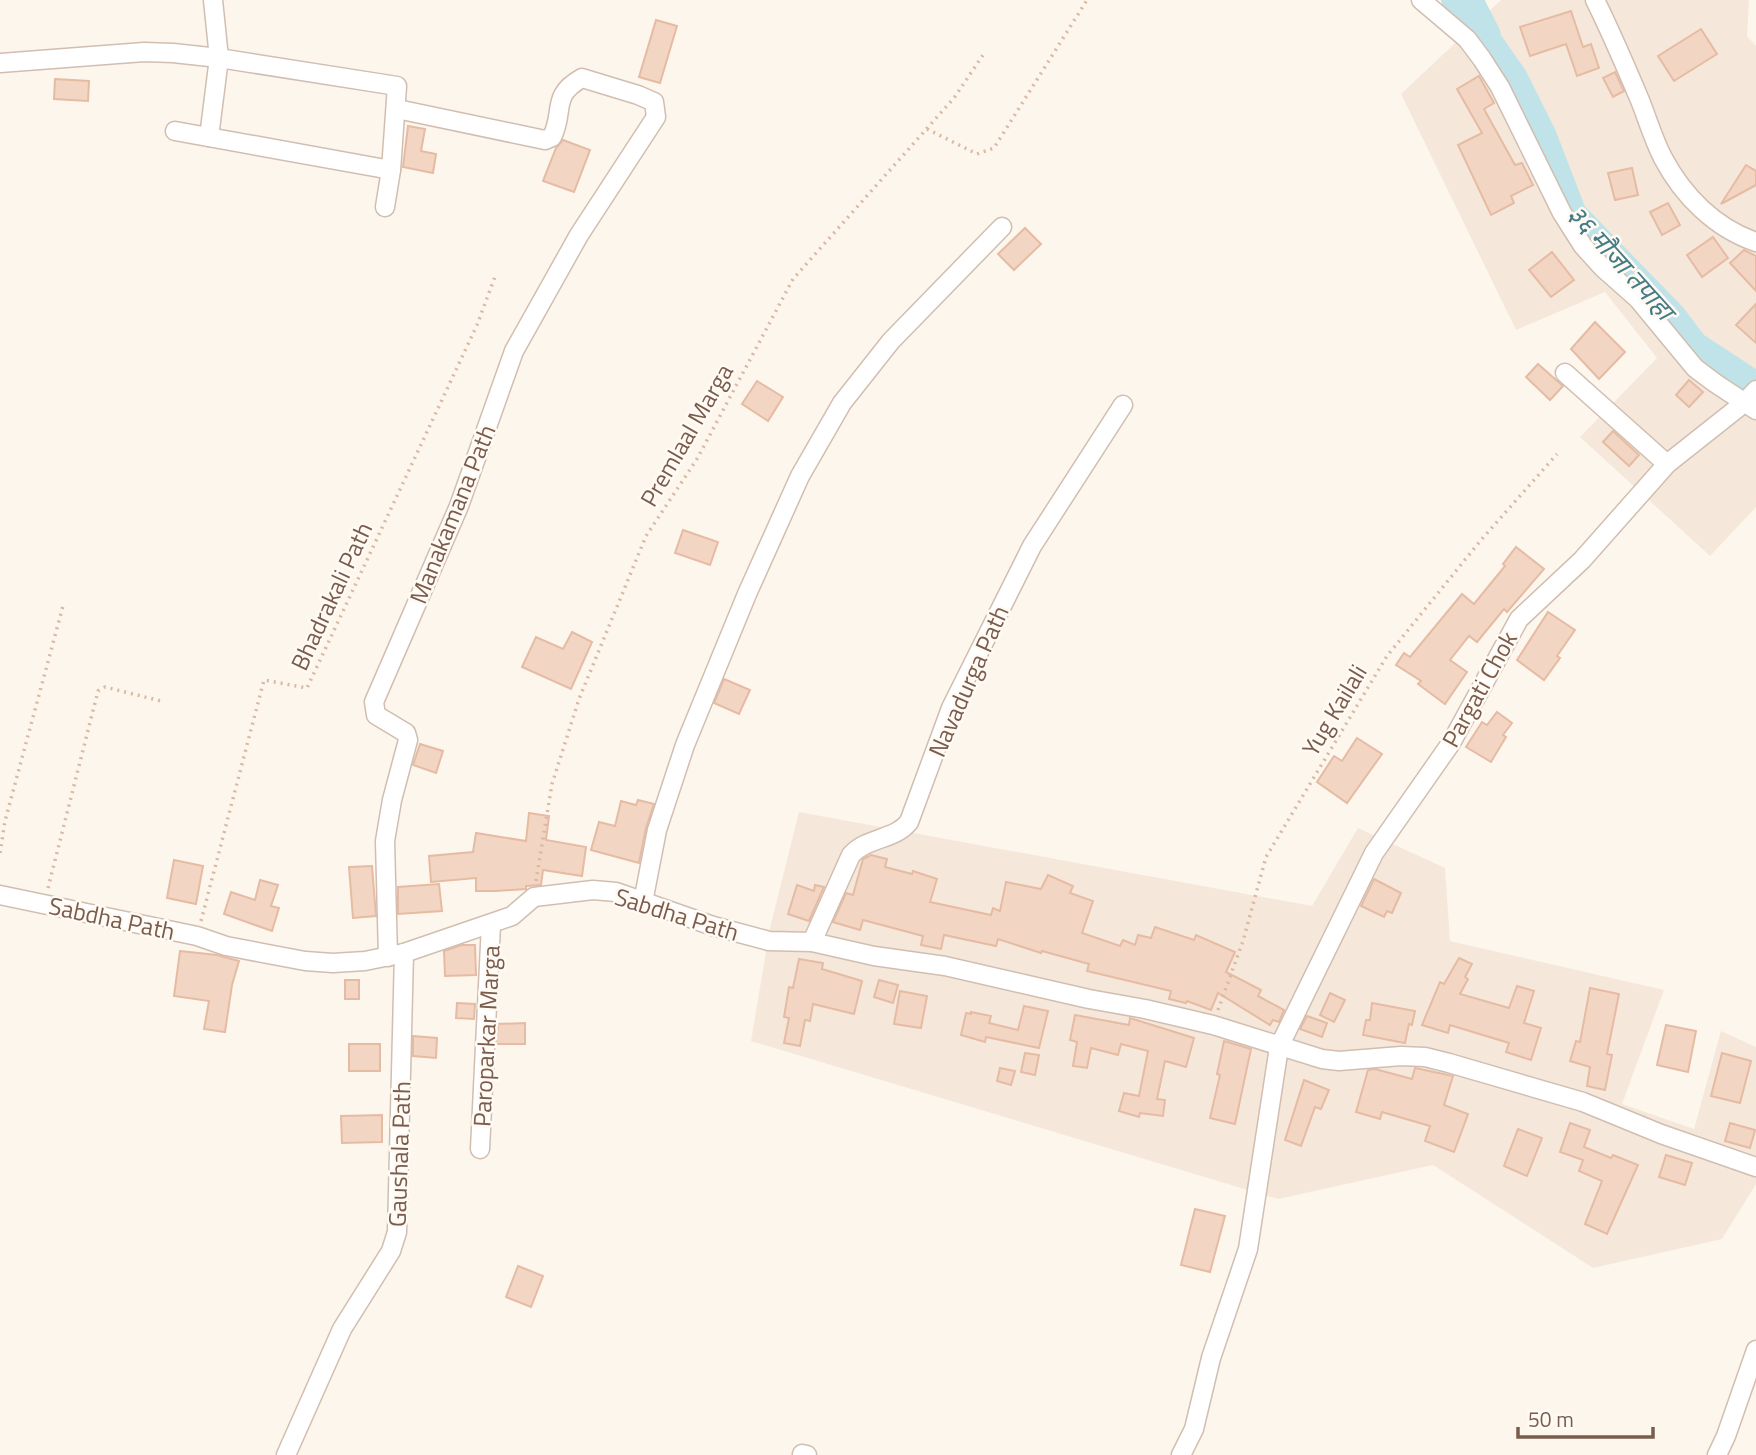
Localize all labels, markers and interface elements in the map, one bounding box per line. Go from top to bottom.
water label: ३६ मौजा तपाहा [1558,196,1687,332]
street label: Premlaal Marga [631,357,741,513]
street label: Manakamana Path [400,419,504,609]
street label: Bhadrakali Path [281,516,381,676]
street label: Navadurga Path [919,600,1017,762]
street label: Pargati Chok [1432,624,1526,754]
street label: Yug Kailali [1293,657,1375,763]
street label: Sabdha Path [611,878,743,950]
street label: Sabdha Path [46,887,178,949]
street label: Paroparkar Marga [463,944,509,1128]
street label: Gaushala Path [378,1080,420,1228]
scale bar [1518,1396,1653,1440]
text: 50 m [1528,1403,1574,1435]

